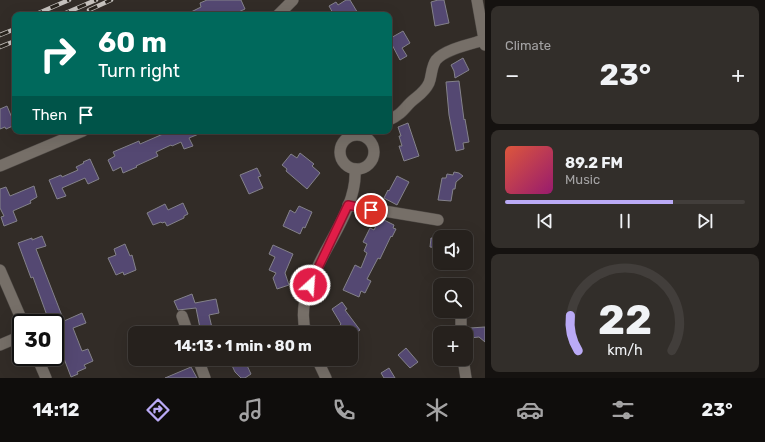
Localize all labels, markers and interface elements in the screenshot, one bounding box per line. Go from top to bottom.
text: 60 m [98,26,167,59]
icon: right [32,28,84,80]
text: Climate [505,38,551,53]
text: 23° [599,57,651,93]
text: Turn right [98,60,180,82]
text: − [505,62,519,89]
text: + [731,62,745,89]
icon: arrive [75,104,97,126]
text: Then [32,106,67,124]
text: 89.2 FM [565,154,623,172]
text: Music [565,172,600,187]
pin [354,193,388,227]
icon: arrive [360,199,382,221]
icon: previous [534,210,556,232]
icon: pause [614,210,636,232]
icon: next [694,210,716,232]
map controls [433,230,473,366]
button: sound [433,230,473,270]
position arrow [289,264,331,306]
button: search [433,278,473,318]
text: 22 [598,295,652,344]
speed limit sign: 30 [12,314,64,366]
button: + [433,326,473,366]
text: 14:13 · 1 min · 80 m [174,337,312,355]
text: km/h [607,342,643,359]
icon: directions [144,396,172,424]
icon: music [237,396,265,424]
icon: phone [330,396,358,424]
icon: climate [423,396,451,424]
icon: car [516,396,544,424]
icon: filters [609,396,637,424]
text: 14:12 [32,399,80,421]
text: 23° [702,399,733,421]

